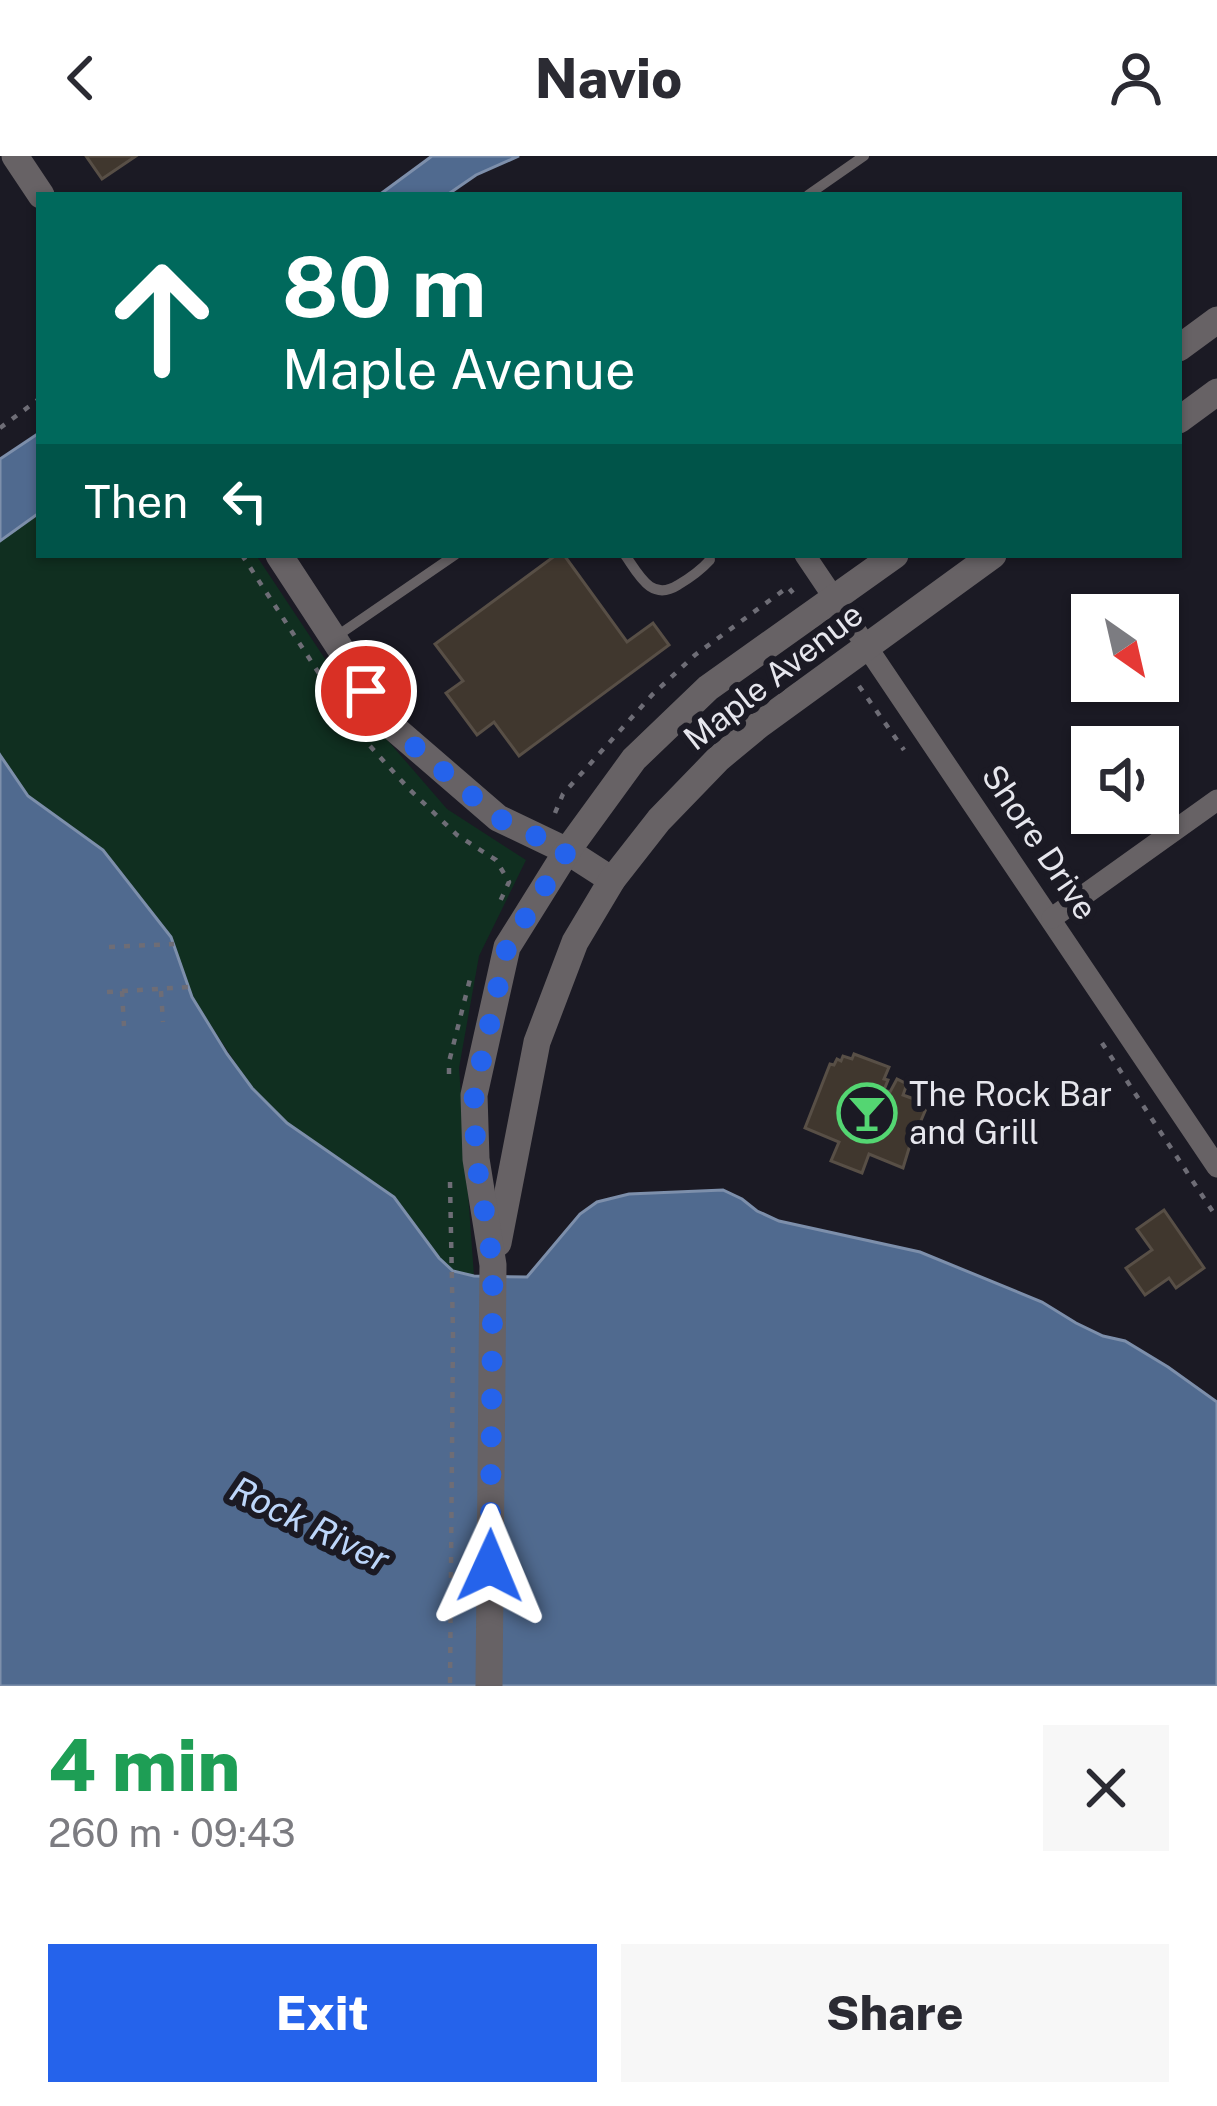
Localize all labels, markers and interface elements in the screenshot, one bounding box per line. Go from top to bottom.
icon: back [48,45,114,111]
icon: person [1103,45,1169,111]
text: Navio [535,47,682,110]
text: 80 m [282,237,486,336]
icon: ahead [84,240,240,396]
text: Maple Avenue [282,338,636,401]
icon: left [212,468,278,534]
text: Then [84,475,188,528]
north arrow [1071,594,1179,702]
map controls [1071,594,1179,834]
street label: Maple Avenue [676,595,870,757]
pin [315,640,417,742]
icon: arrive [333,658,399,724]
button: sound [1071,726,1179,834]
street label: Shore Drive [975,758,1105,926]
place label: The Rock Bar and Grill [909,1075,1112,1151]
bar icon: The Rock Bar and Grill [836,1082,898,1144]
water label: Rock River [224,1468,397,1581]
position arrow [427,1503,553,1629]
text: 4 min [48,1723,241,1807]
button: close [1043,1725,1169,1851]
text: 260 m · 09:43 [48,1810,296,1856]
button: Exit [48,1944,597,2082]
button: Share [621,1944,1169,2082]

